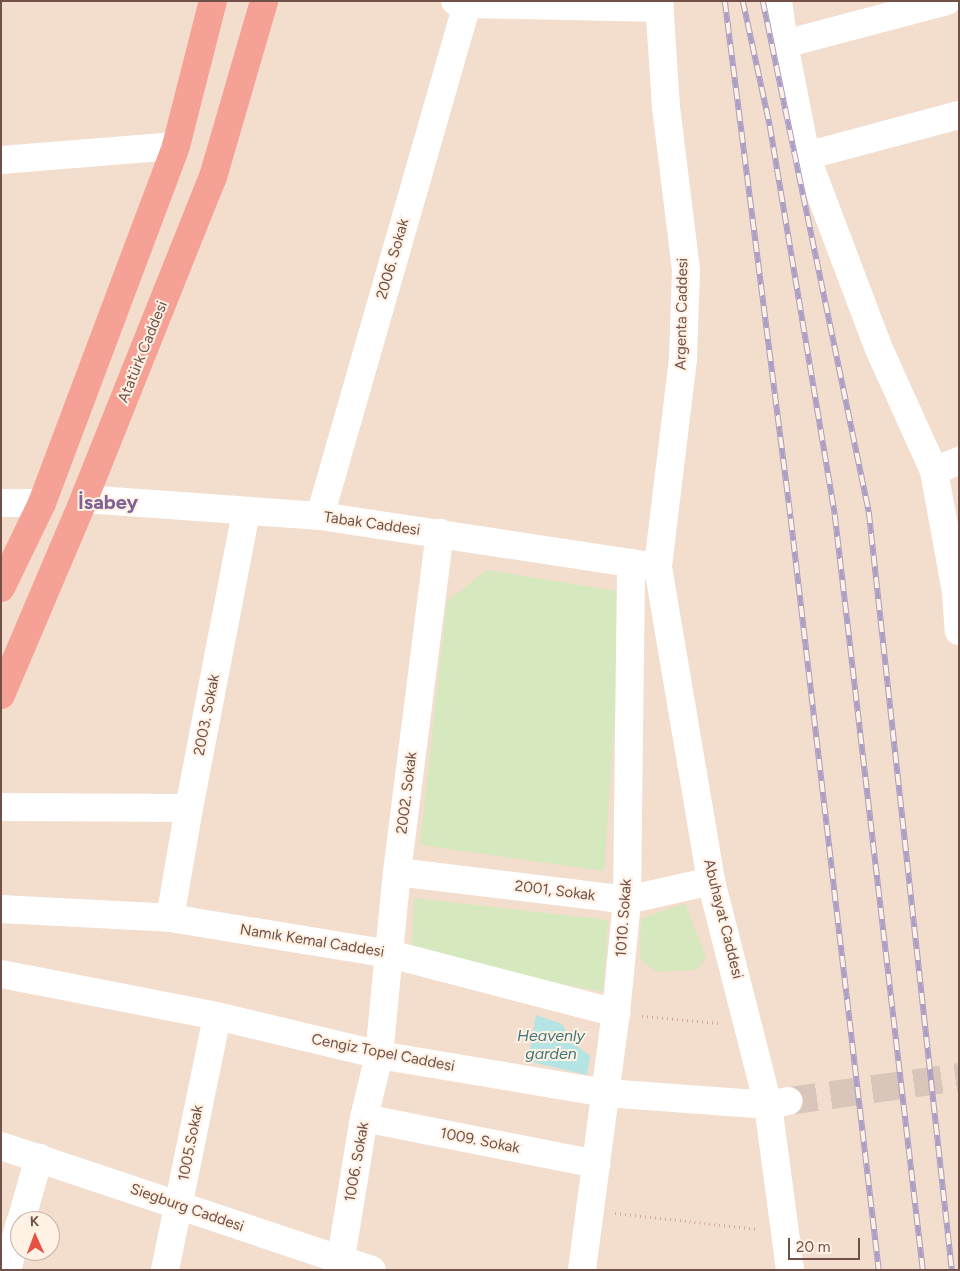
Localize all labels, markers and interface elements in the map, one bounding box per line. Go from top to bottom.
street label: 2006. Sokak [373,217,413,301]
street label: Argenta Caddesi [672,258,692,370]
street label: Atatürk Caddesi [114,298,172,406]
district label: İsabey [78,490,138,514]
street label: Tabak Caddesi [323,508,421,540]
street label: 2003. Sokak [190,673,224,757]
street label: 2002. Sokak [393,751,421,835]
street label: Abuhayat Caddesi [699,857,747,981]
street label: 2001, Sokak [514,877,596,905]
street label: 1010. Sokak [612,878,636,958]
street label: Namık Kemal Caddesi [239,921,385,961]
water label: Heavenly garden [517,1026,585,1064]
street label: Cengiz Topel Caddesi [310,1030,456,1076]
street label: 1005.Sokak [175,1103,207,1183]
street label: 1006. Sokak [341,1121,373,1203]
street label: 1009. Sokak [439,1124,521,1158]
street label: Siegburg Caddesi [128,1180,246,1236]
north arrow [10,1211,60,1261]
text: K [30,1213,39,1230]
scale bar [790,1228,862,1260]
text: 20 m [796,1238,830,1256]

